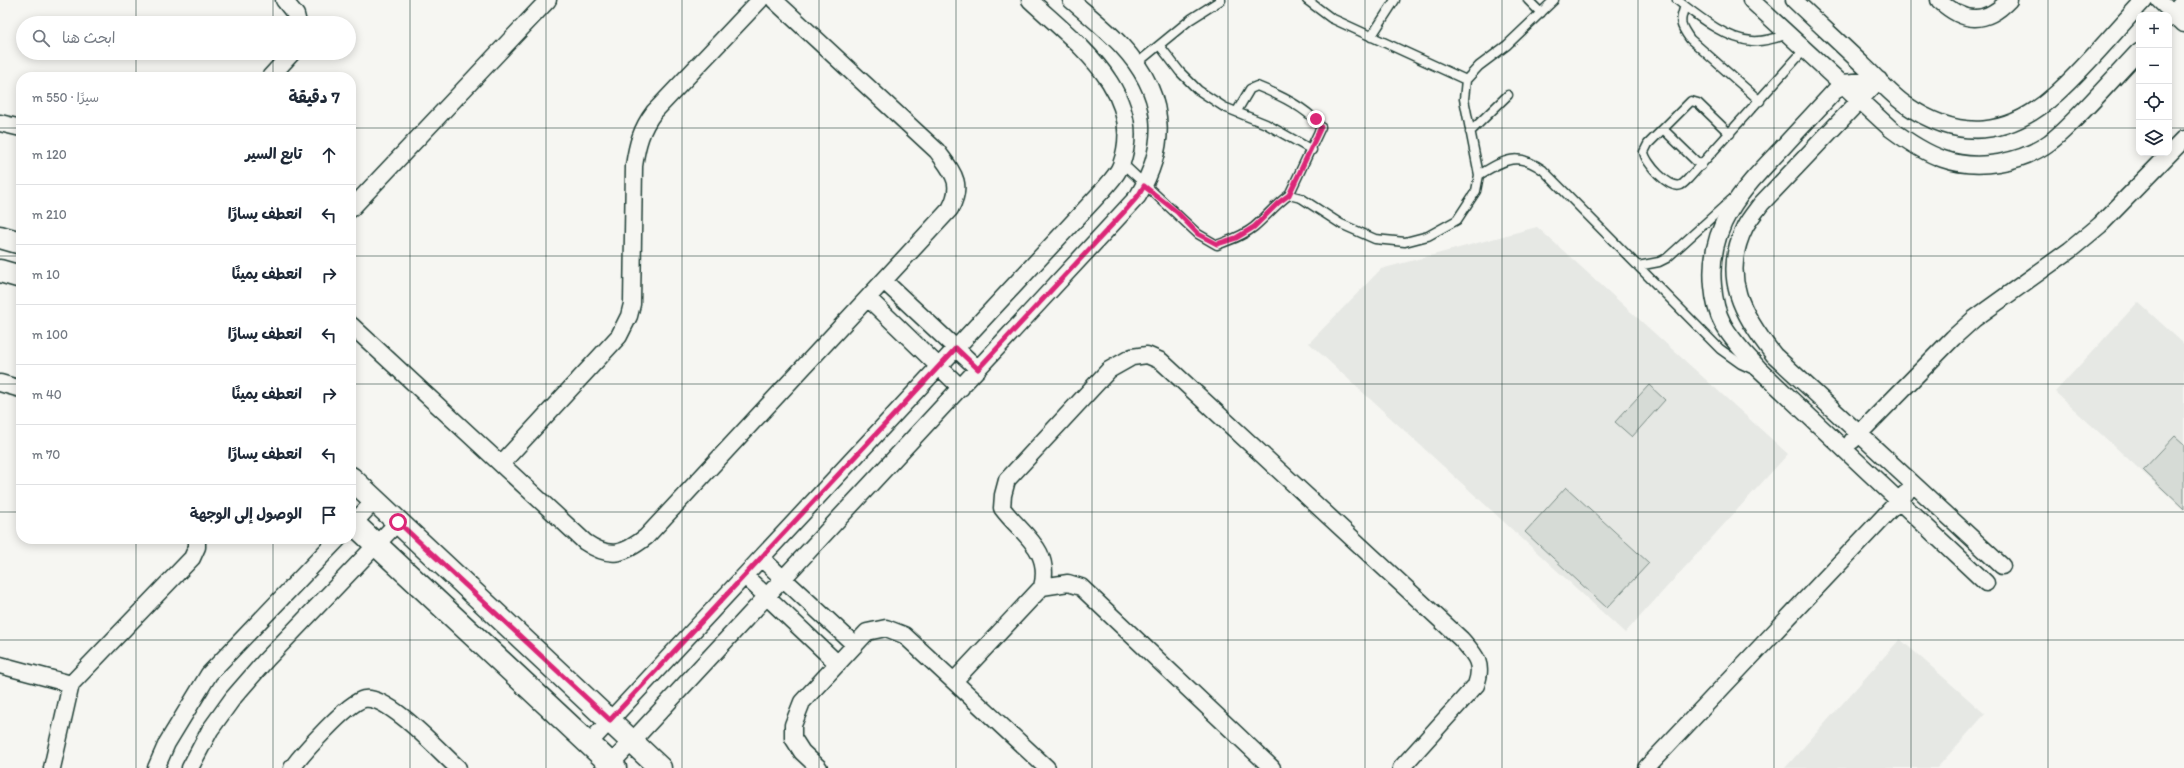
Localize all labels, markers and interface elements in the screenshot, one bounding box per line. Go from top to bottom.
map controls [2136,12,2172,156]
button: + [2136,12,2172,48]
search box [16,16,356,60]
icon: search [30,27,52,49]
text: ابحث هنا [62,29,116,47]
button: − [2136,48,2172,84]
button: locate [2136,84,2172,120]
text: 7 دقيقة [289,87,340,107]
text: سيرًا · 550 m [32,90,99,105]
route end [1307,110,1325,128]
button: layers [2136,120,2172,156]
icon: ahead [318,144,340,166]
text: تابع السير [245,145,302,163]
text: 120 m [32,147,67,162]
icon: left [318,204,340,226]
text: انعطف يسارًا [228,205,302,223]
text: 210 m [32,207,67,222]
icon: right [318,264,340,286]
text: انعطف يمينًا [232,265,302,283]
text: 10 m [32,267,60,282]
icon: left [318,324,340,346]
text: انعطف يسارًا [228,325,302,343]
text: 100 m [32,327,68,342]
icon: right [318,384,340,406]
text: انعطف يمينًا [232,385,302,403]
text: 40 m [32,387,62,402]
icon: left [318,444,340,466]
text: انعطف يسارًا [228,445,302,463]
text: 70 m [32,447,60,462]
icon: arrive [318,504,340,526]
text: الوصول إلى الوجهة [190,505,302,523]
route start [389,513,407,531]

